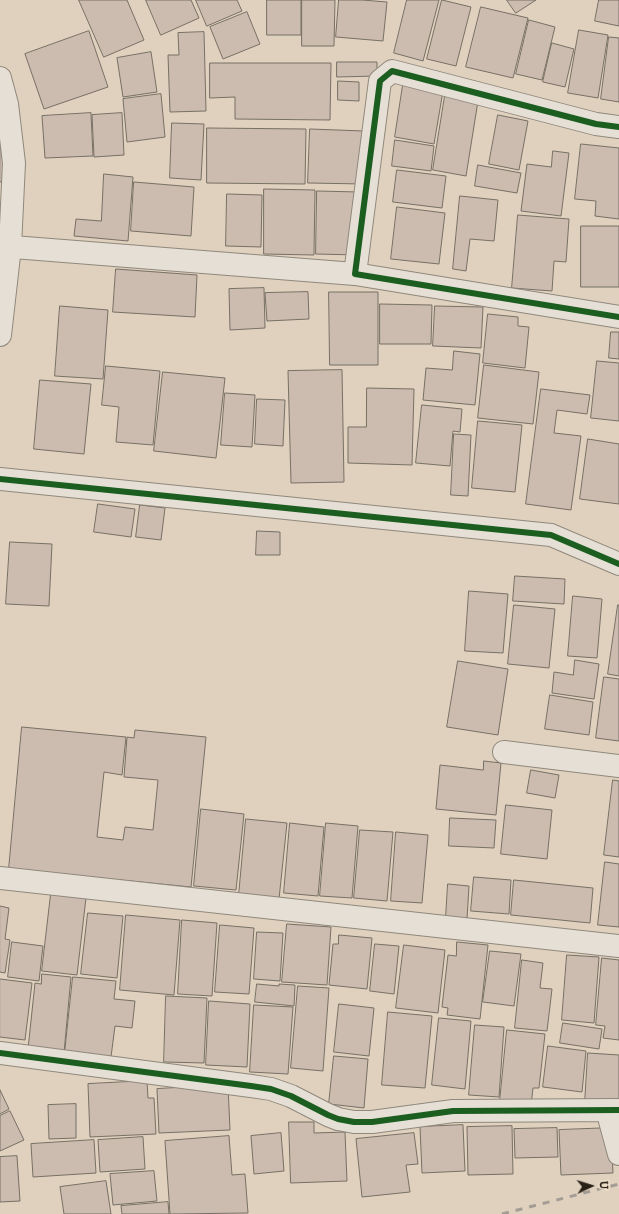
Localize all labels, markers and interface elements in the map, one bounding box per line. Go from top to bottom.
north arrow [571,1166,611,1206]
text: U [596,1180,610,1190]

